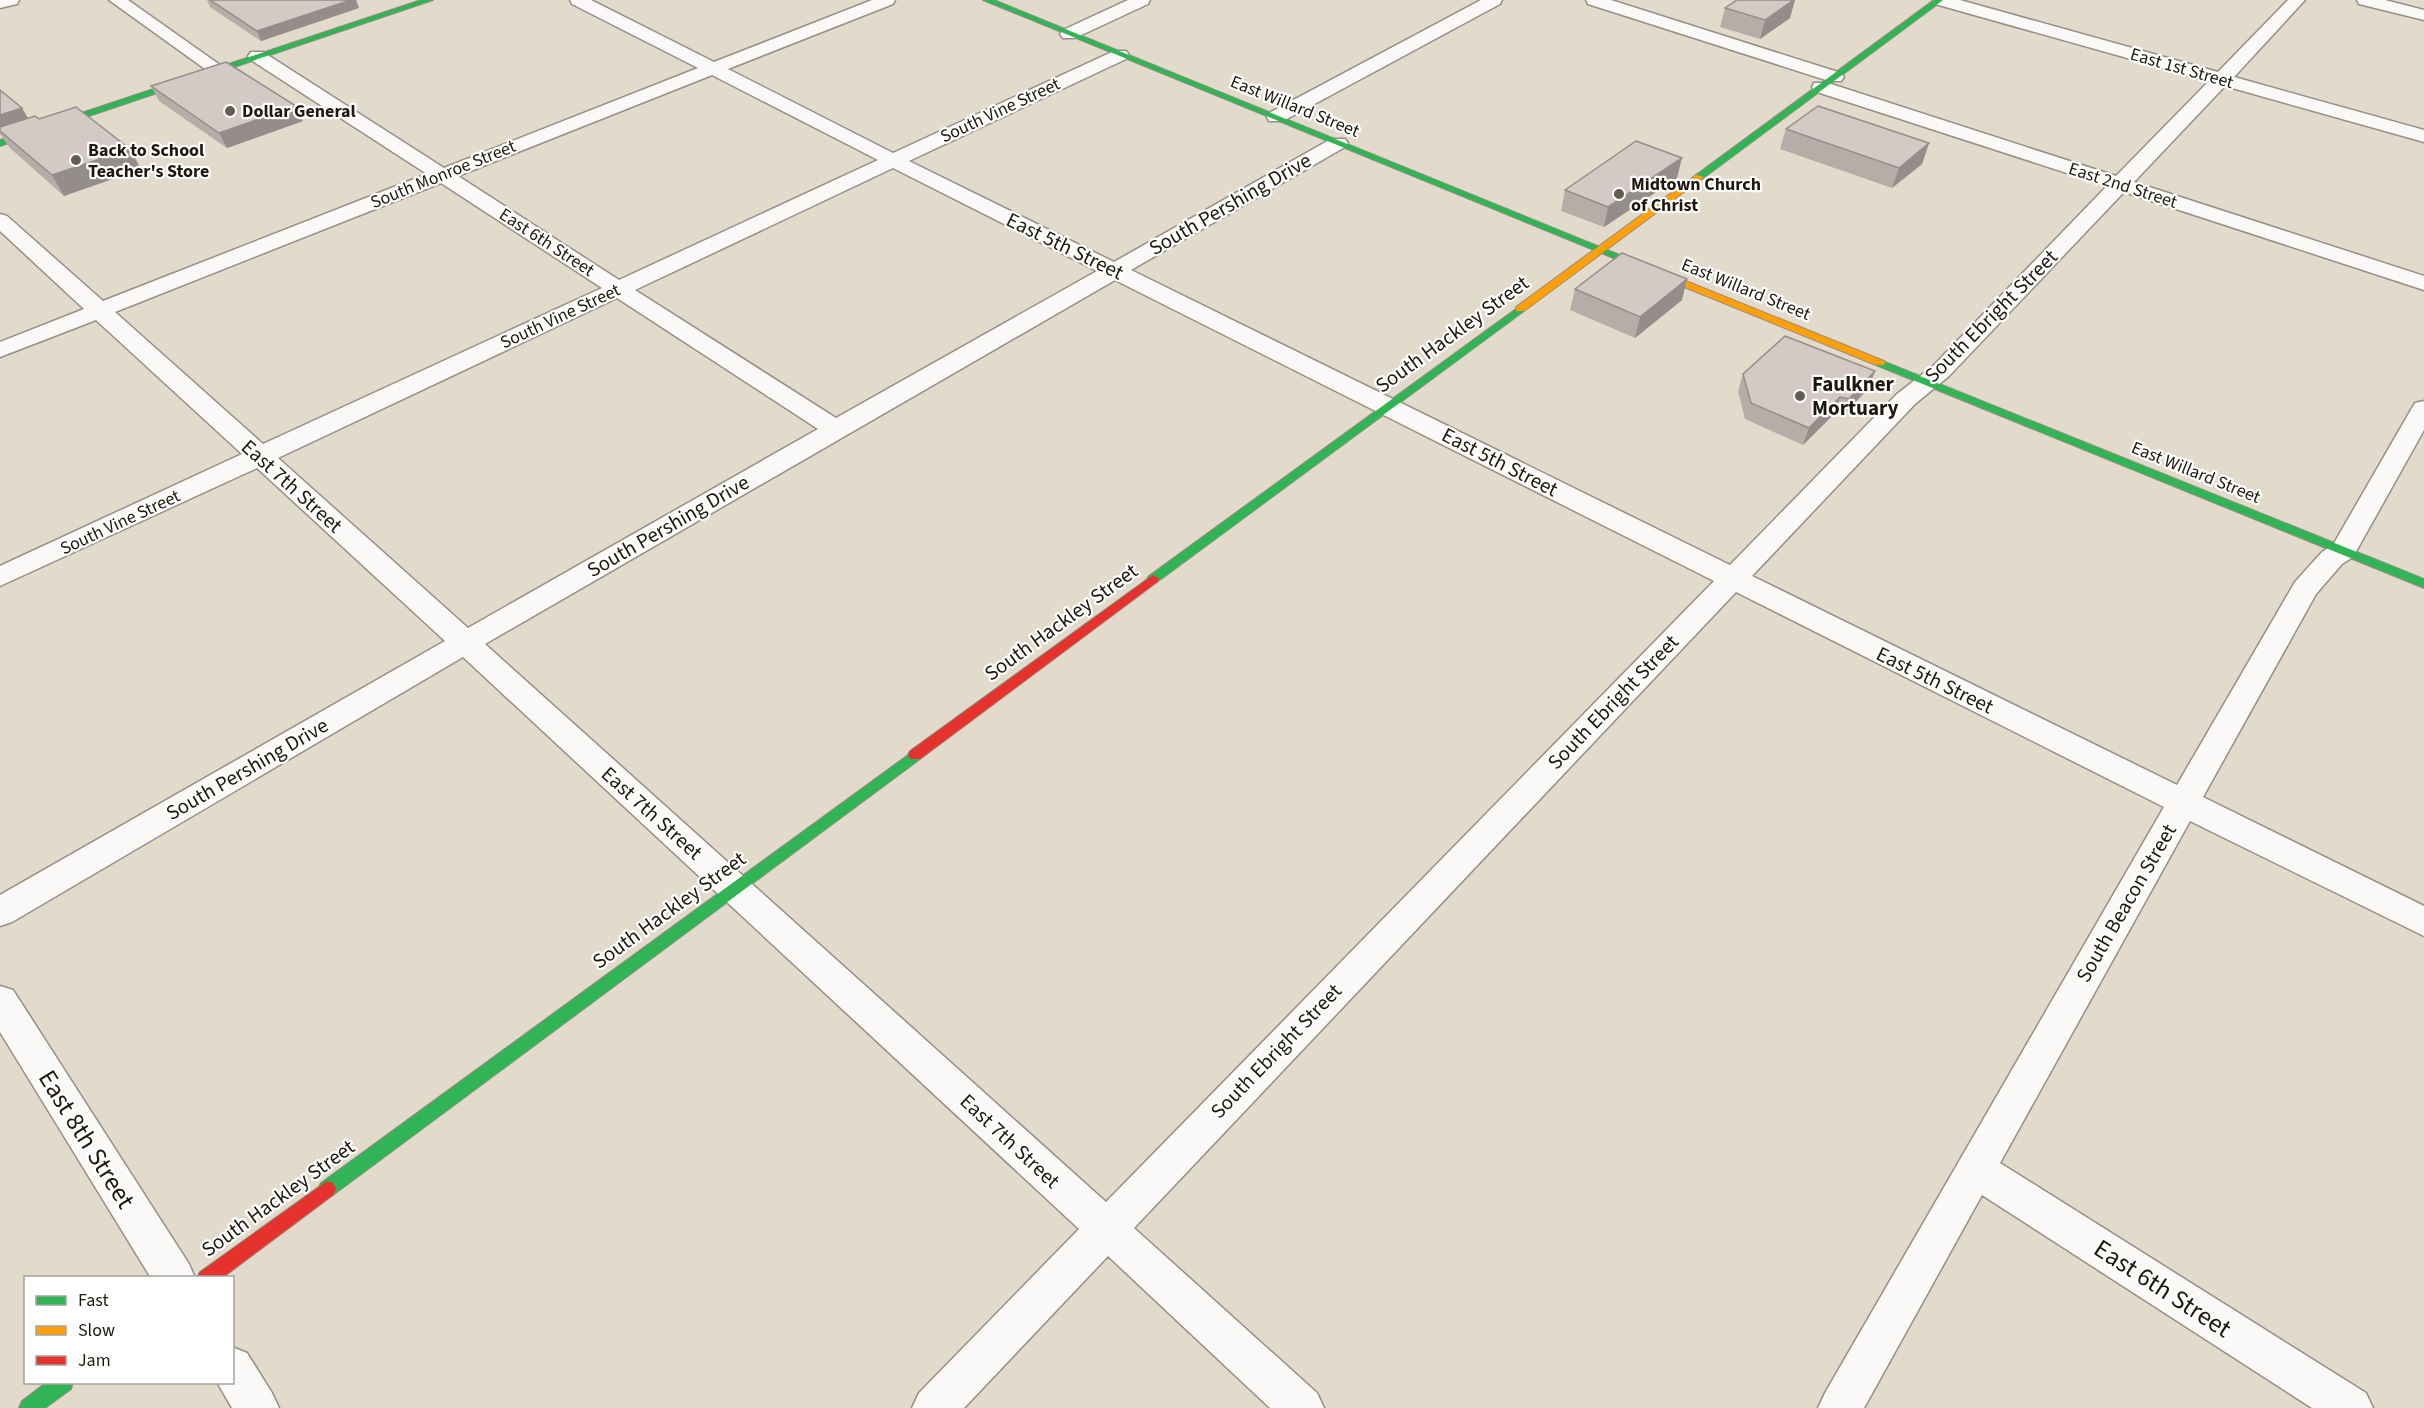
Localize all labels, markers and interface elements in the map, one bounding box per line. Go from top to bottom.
street label: East 1st Street [2127,42,2236,95]
street label: East Willard Street [1227,69,1363,144]
street label: South Vine Street [936,72,1064,149]
place label: Dollar General [242,99,356,124]
marker: Dollar General [223,104,237,118]
street label: South Monroe Street [367,134,520,215]
place label: Back to School Teacher's Store [88,138,209,184]
street label: South Pershing Drive [1143,145,1317,263]
marker: Back to School Teacher's Store [69,153,83,167]
street label: East 2nd Street [2065,156,2180,215]
place label: Midtown Church of Christ [1631,172,1761,218]
marker: Midtown Church of Christ [1612,187,1626,201]
street label: East 6th Street [494,202,599,283]
street label: East 5th Street [1001,205,1129,287]
street label: South Ebright Street [1918,243,2064,389]
street label: East Willard Street [1678,252,1814,327]
street label: South Hackley Street [1369,268,1535,400]
street label: South Vine Street [496,278,624,355]
place label: Faulkner Mortuary [1812,369,1899,423]
marker: Faulkner Mortuary [1793,389,1807,403]
street label: East 5th Street [1437,420,1563,504]
street label: East 7th Street [235,432,349,540]
street label: East Willard Street [2128,435,2264,510]
street label: South Pershing Drive [581,467,755,585]
street label: South Vine Street [56,484,184,561]
street label: South Hackley Street [978,556,1144,688]
street label: South Ebright Street [1540,628,1686,776]
street label: East 5th Street [1871,639,1999,721]
street label: South Pershing Drive [160,710,334,828]
street label: East 7th Street [595,759,709,867]
street label: South Beacon Street [2068,818,2184,988]
street label: South Hackley Street [586,844,752,976]
street label: South Ebright Street [1203,977,1349,1125]
street label: East 8th Street [29,1063,144,1216]
street label: East 7th Street [953,1087,1067,1195]
street label: South Hackley Street [195,1132,361,1264]
street label: East 6th Street [2087,1230,2239,1347]
legend [24,1276,234,1384]
text: Fast [78,1288,109,1313]
text: Slow [78,1318,115,1343]
text: Jam [78,1348,111,1373]

